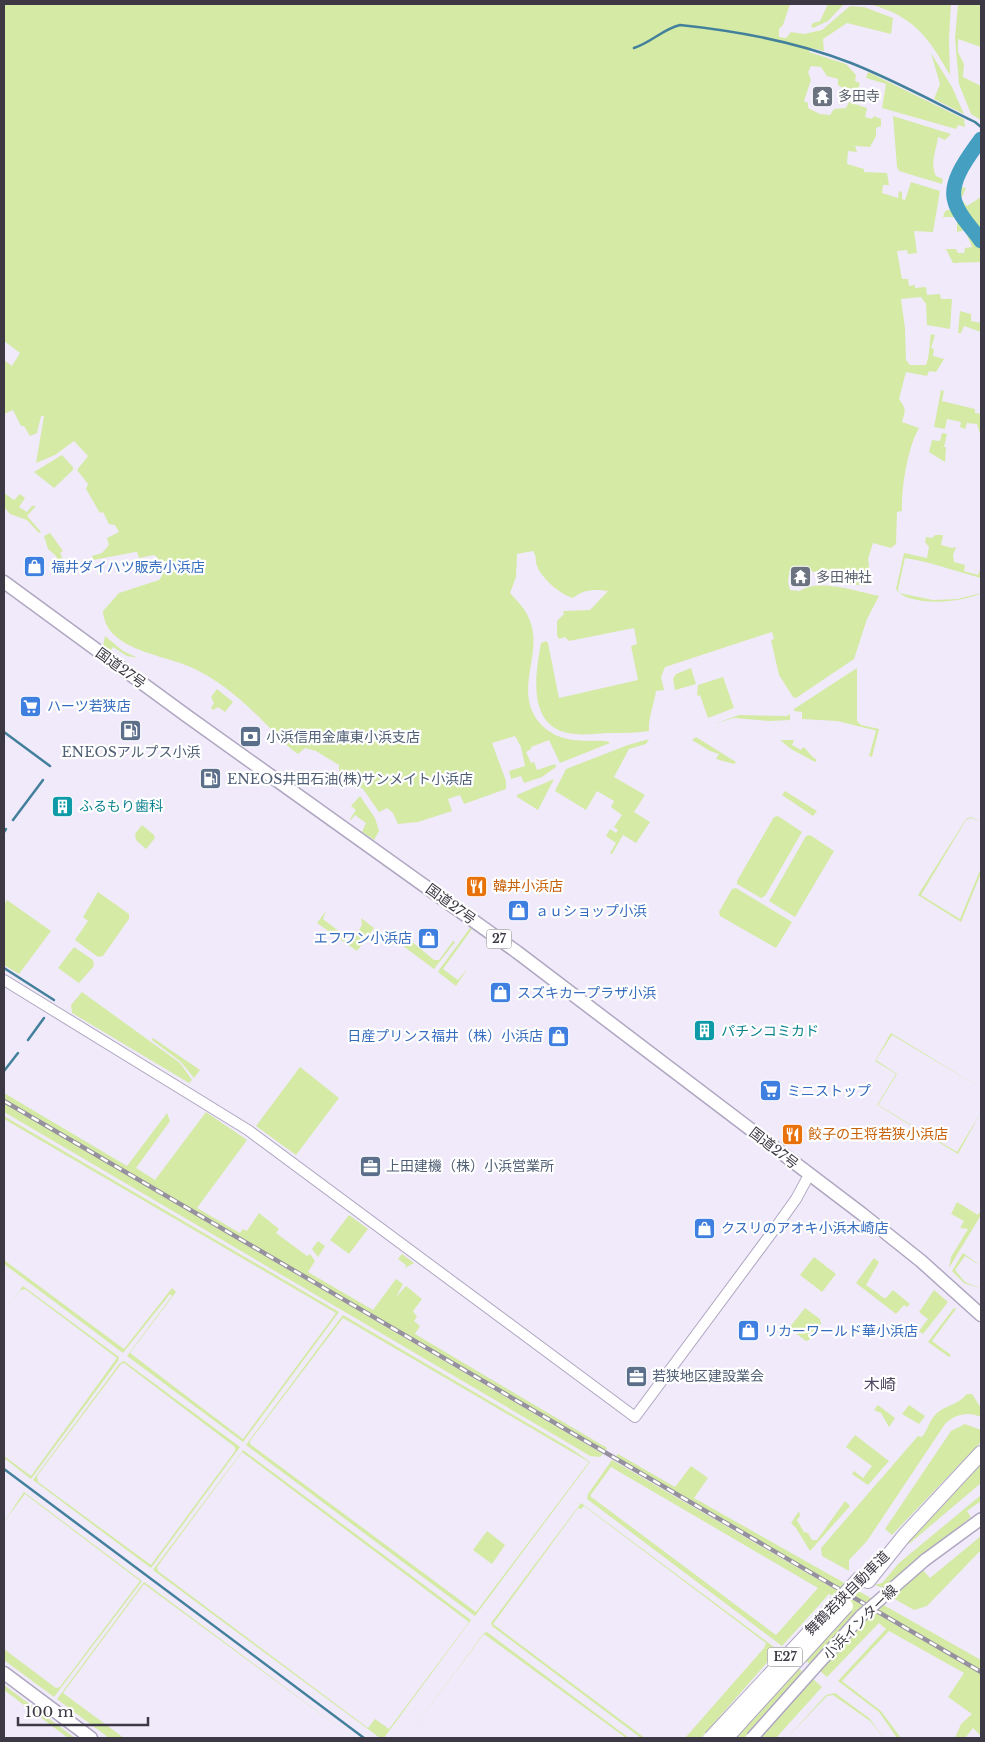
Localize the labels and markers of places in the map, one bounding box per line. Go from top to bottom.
temple icon: 多田寺 [810,84,834,108]
place label: 多田寺 [838,87,880,105]
shop icon: 福井ダイハツ販売小浜店 [23,555,47,579]
place label: 福井ダイハツ販売小浜店 [51,558,205,576]
temple icon: 多田神社 [788,565,812,589]
place label: 多田神社 [816,568,872,586]
supermarket icon: ハーツ若狭店 [19,694,43,718]
place label: ハーツ若狭店 [47,697,131,715]
fuel station icon: ENEOSアルプス小浜 [119,718,143,742]
bank icon: 小浜信用金庫東小浜支店 [238,725,262,749]
place label: 小浜信用金庫東小浜支店 [266,728,420,746]
place label: ENEOSアルプス小浜 [61,743,201,761]
fuel station icon: ENEOS井田石油(株)サンメイト小浜店 [199,767,223,791]
place label: ENEOS井田石油(株)サンメイト小浜店 [227,770,473,788]
building icon: ふるもり歯科 [51,794,75,818]
place label: ふるもり歯科 [79,797,163,815]
restaurant icon: 韓丼小浜店 [465,874,489,898]
place label: 韓丼小浜店 [493,877,563,895]
shop icon: ａｕショップ小浜 [507,899,531,923]
place label: ａｕショップ小浜 [535,902,647,920]
shop icon: エフワン小浜店 [416,926,440,950]
place label: エフワン小浜店 [314,929,412,947]
shop icon: スズキカープラザ小浜 [489,981,513,1005]
place label: スズキカープラザ小浜 [517,984,656,1002]
building icon: パチンコミカド [693,1019,717,1043]
place label: パチンコミカド [721,1022,819,1040]
shop icon: 日産プリンス福井（株）小浜店 [547,1024,571,1048]
place label: 日産プリンス福井（株）小浜店 [347,1027,543,1045]
supermarket icon: ミニストップ [759,1079,783,1103]
place label: ミニストップ [787,1082,871,1100]
restaurant icon: 餃子の王将若狭小浜店 [780,1122,804,1146]
place label: 餃子の王将若狭小浜店 [808,1125,948,1143]
office icon: 上田建機（株）小浜営業所 [358,1154,382,1178]
place label: 上田建機（株）小浜営業所 [386,1157,554,1175]
shop icon: クスリのアオキ小浜木崎店 [693,1216,717,1240]
place label: クスリのアオキ小浜木崎店 [721,1219,889,1237]
shop icon: リカーワールド華小浜店 [736,1319,760,1343]
place label: リカーワールド華小浜店 [764,1322,918,1340]
office icon: 若狭地区建設業会 [624,1364,648,1388]
place label: 若狭地区建設業会 [652,1367,764,1385]

